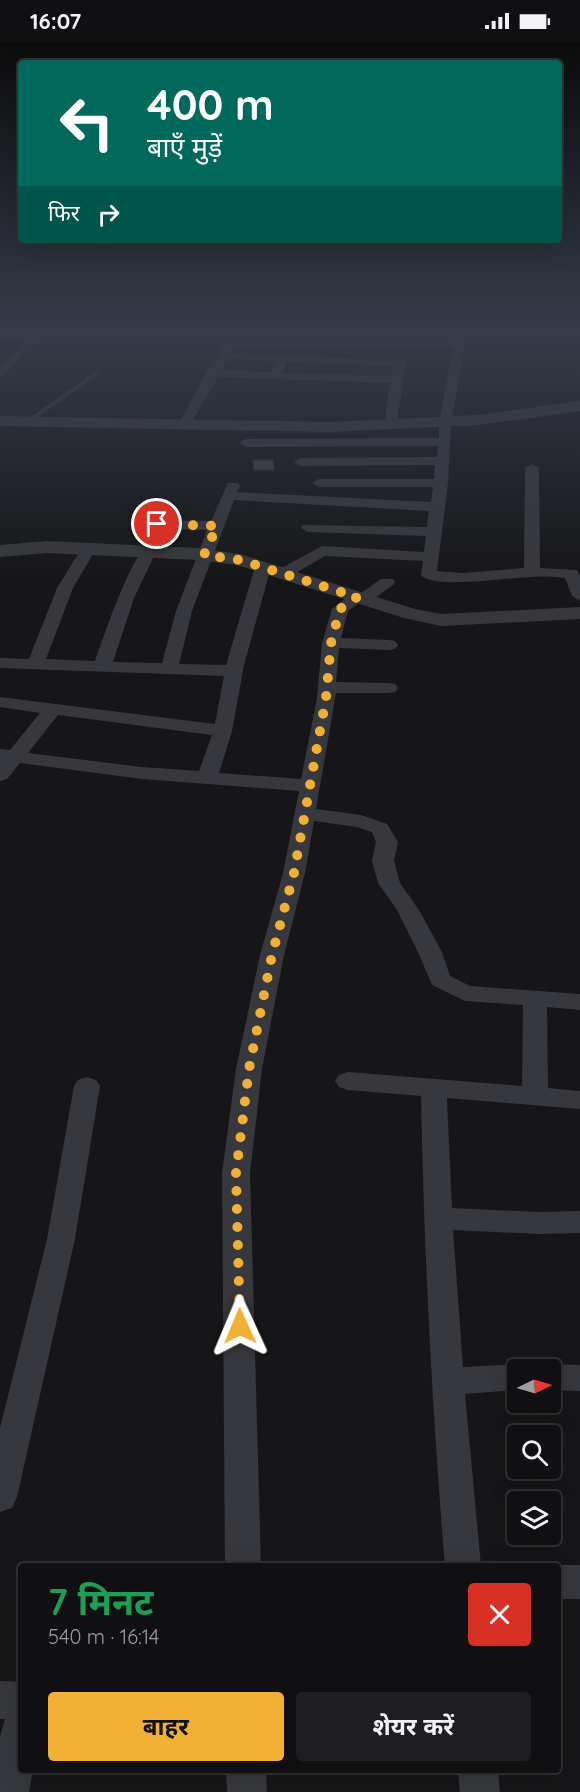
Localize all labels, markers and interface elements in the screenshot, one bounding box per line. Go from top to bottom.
text: 16:07 [30,7,81,35]
text: 400 m [147,78,274,131]
icon: left [48,84,126,162]
text: बाएँ मुड़ें [147,130,222,164]
icon: right [92,198,125,231]
text: फिर [48,199,80,227]
pin [131,498,182,549]
icon: arrive [140,507,173,540]
position arrow [208,1294,272,1358]
north arrow [507,1359,561,1413]
map controls [507,1359,561,1545]
button: search [507,1425,561,1479]
button: layers [507,1491,561,1545]
text: 7 मिनट [48,1579,153,1624]
button: close [468,1583,531,1646]
text: 540 m · 16:14 [48,1624,159,1649]
button: बाहर [48,1692,284,1761]
button: शेयर करें [296,1692,531,1761]

